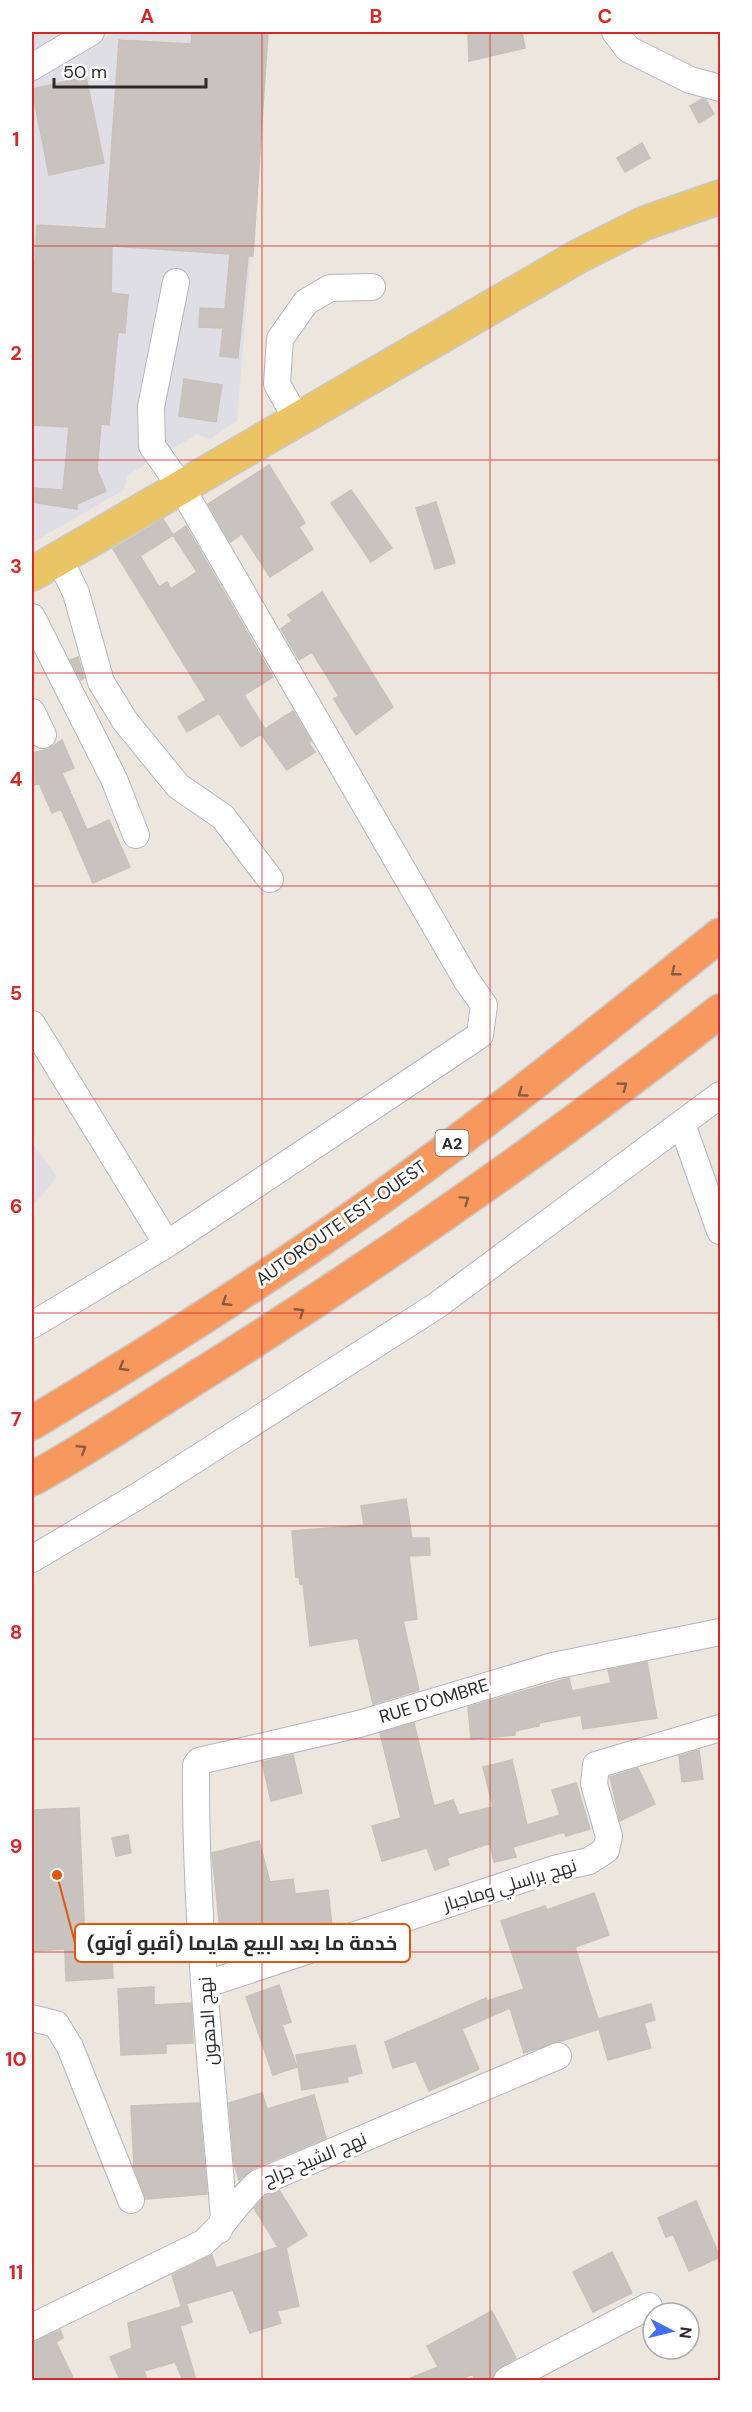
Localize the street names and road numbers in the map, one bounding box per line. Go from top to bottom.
road number: A2 [436,1130,468,1156]
street label: AUTOROUTE EST-OUEST [251,1155,431,1291]
street label: RUE D'OMBRE [376,1673,492,1729]
street label: نهج براسلي وماجبار [439,1853,580,1919]
street label: نهج الدهون [193,1976,223,2066]
street label: نهج الشيخ جراح [260,2126,370,2192]

